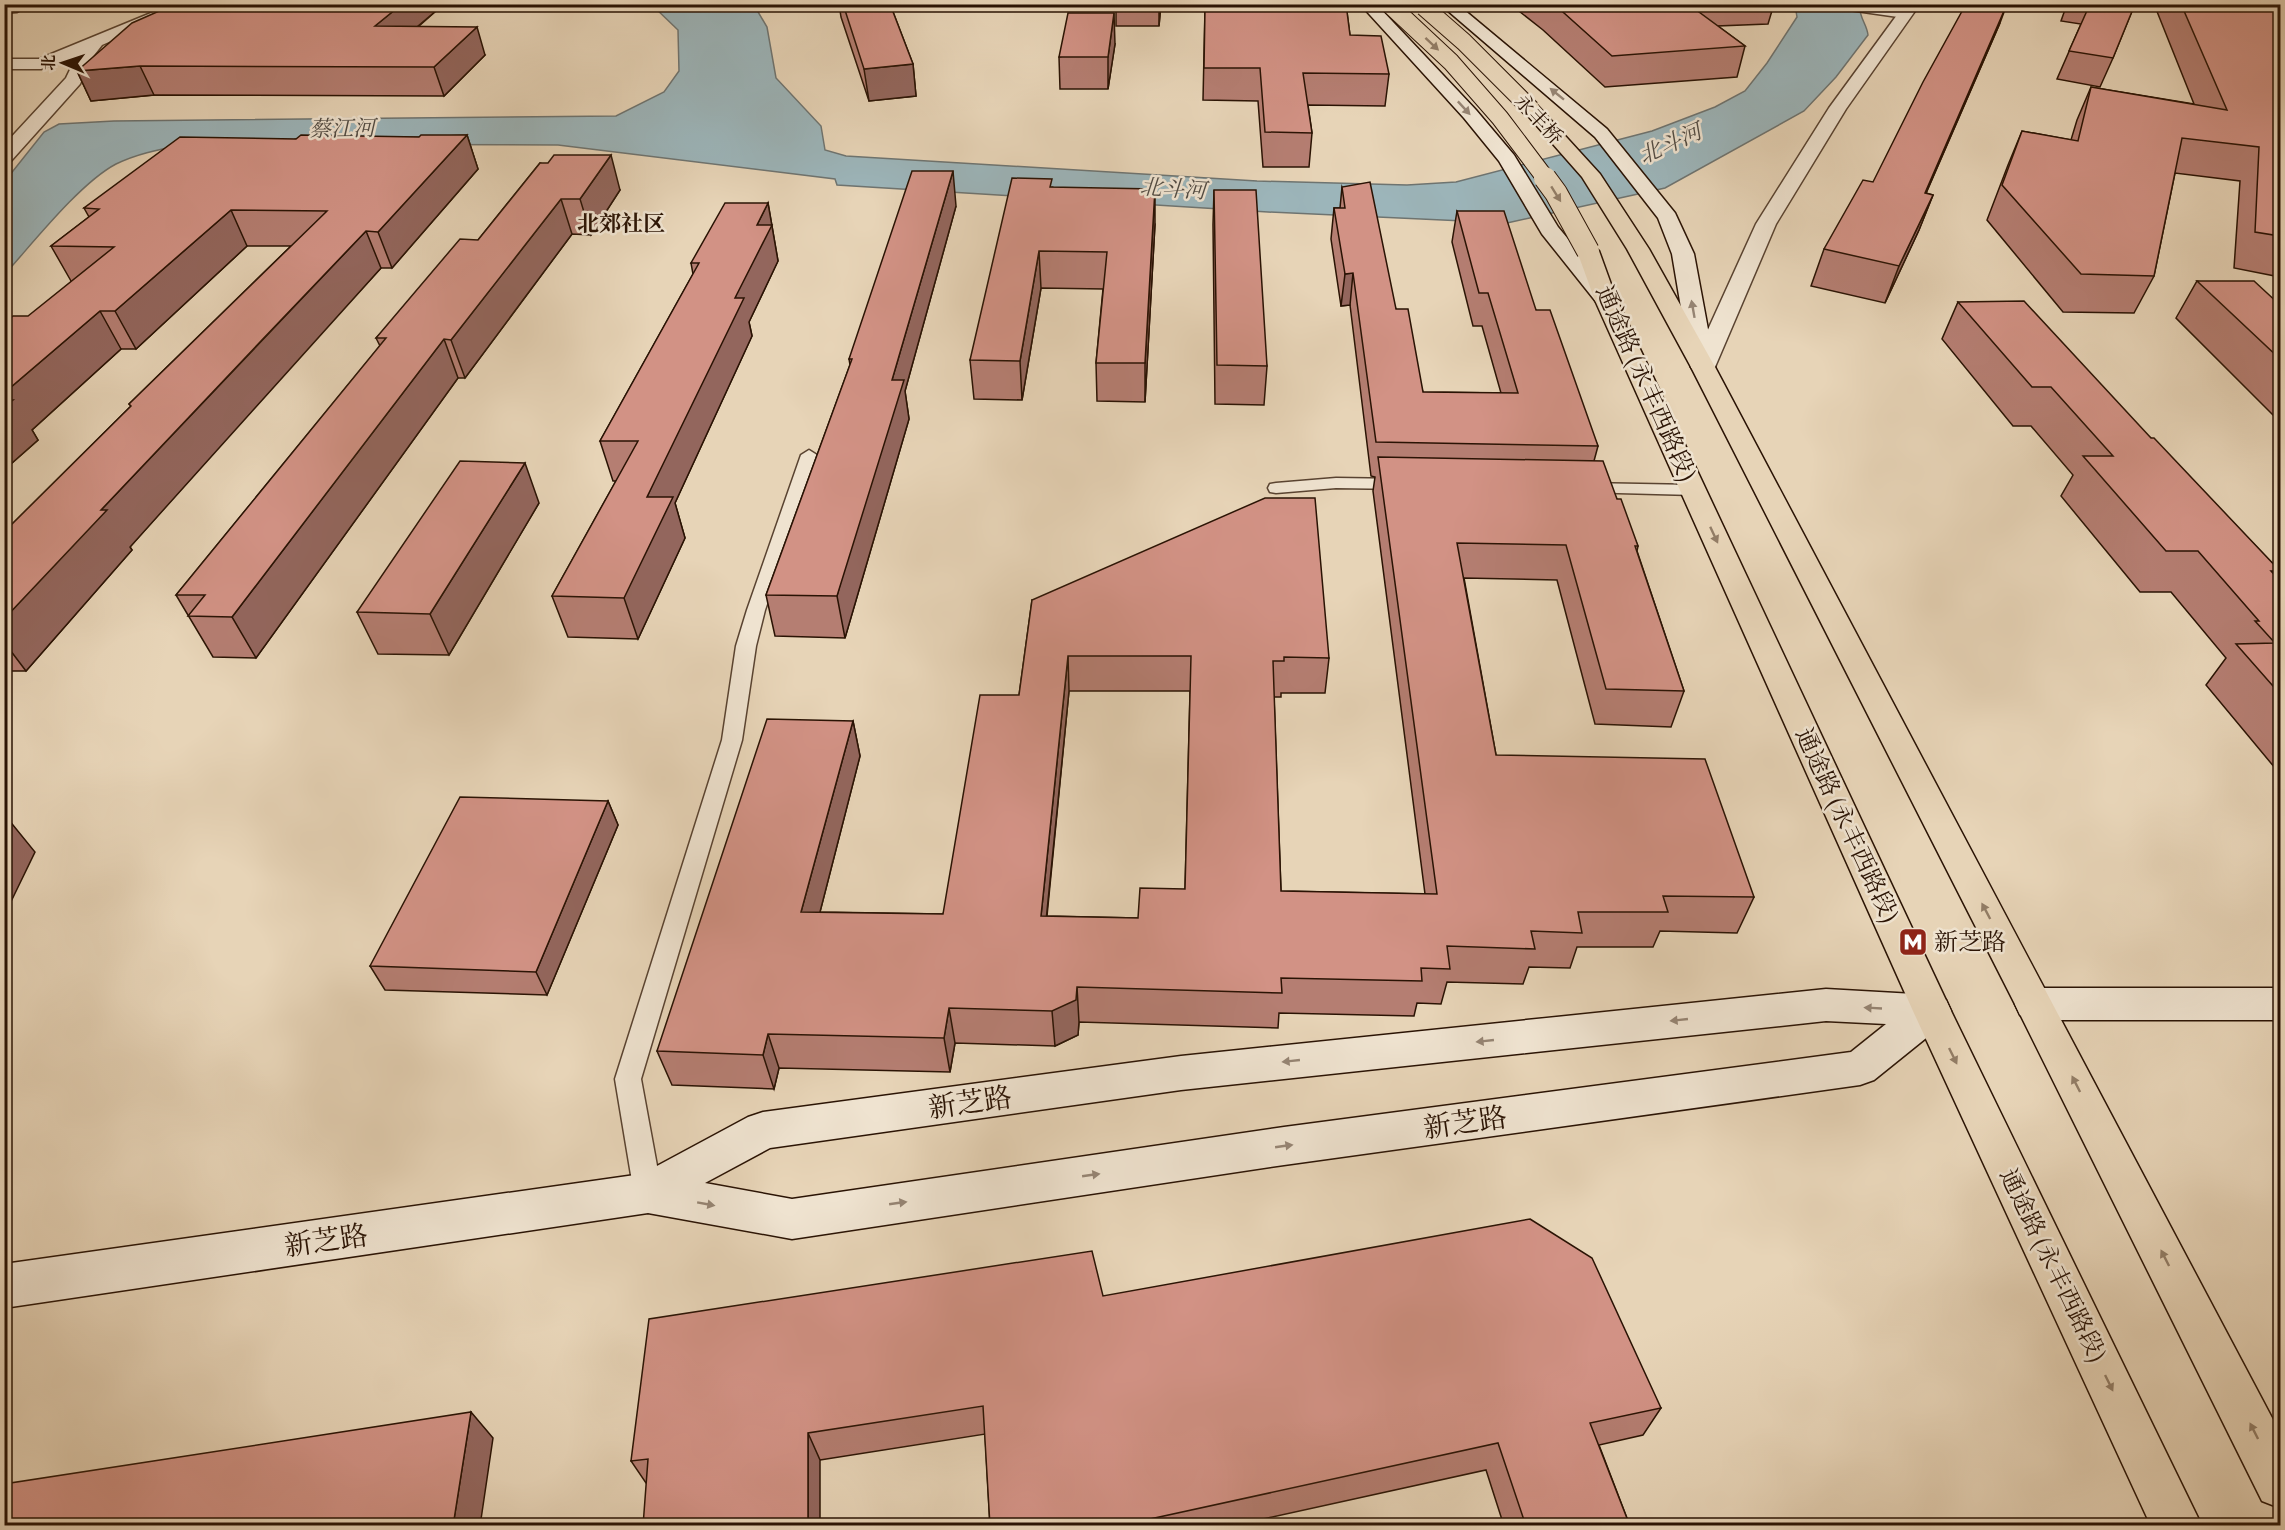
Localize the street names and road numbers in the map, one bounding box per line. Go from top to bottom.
street label: 永丰桥 [1507,89,1568,152]
street label: 通途路 (永丰西路段) [1586,281,1703,487]
street label: 通途路 (永丰西路段) [1785,723,1905,929]
street label: 新芝路 [926,1079,1015,1130]
street label: 新芝路 [1421,1099,1510,1150]
street label: 通途路 (永丰西路段) [1990,1164,2113,1368]
street label: 新芝路 [282,1217,371,1268]

